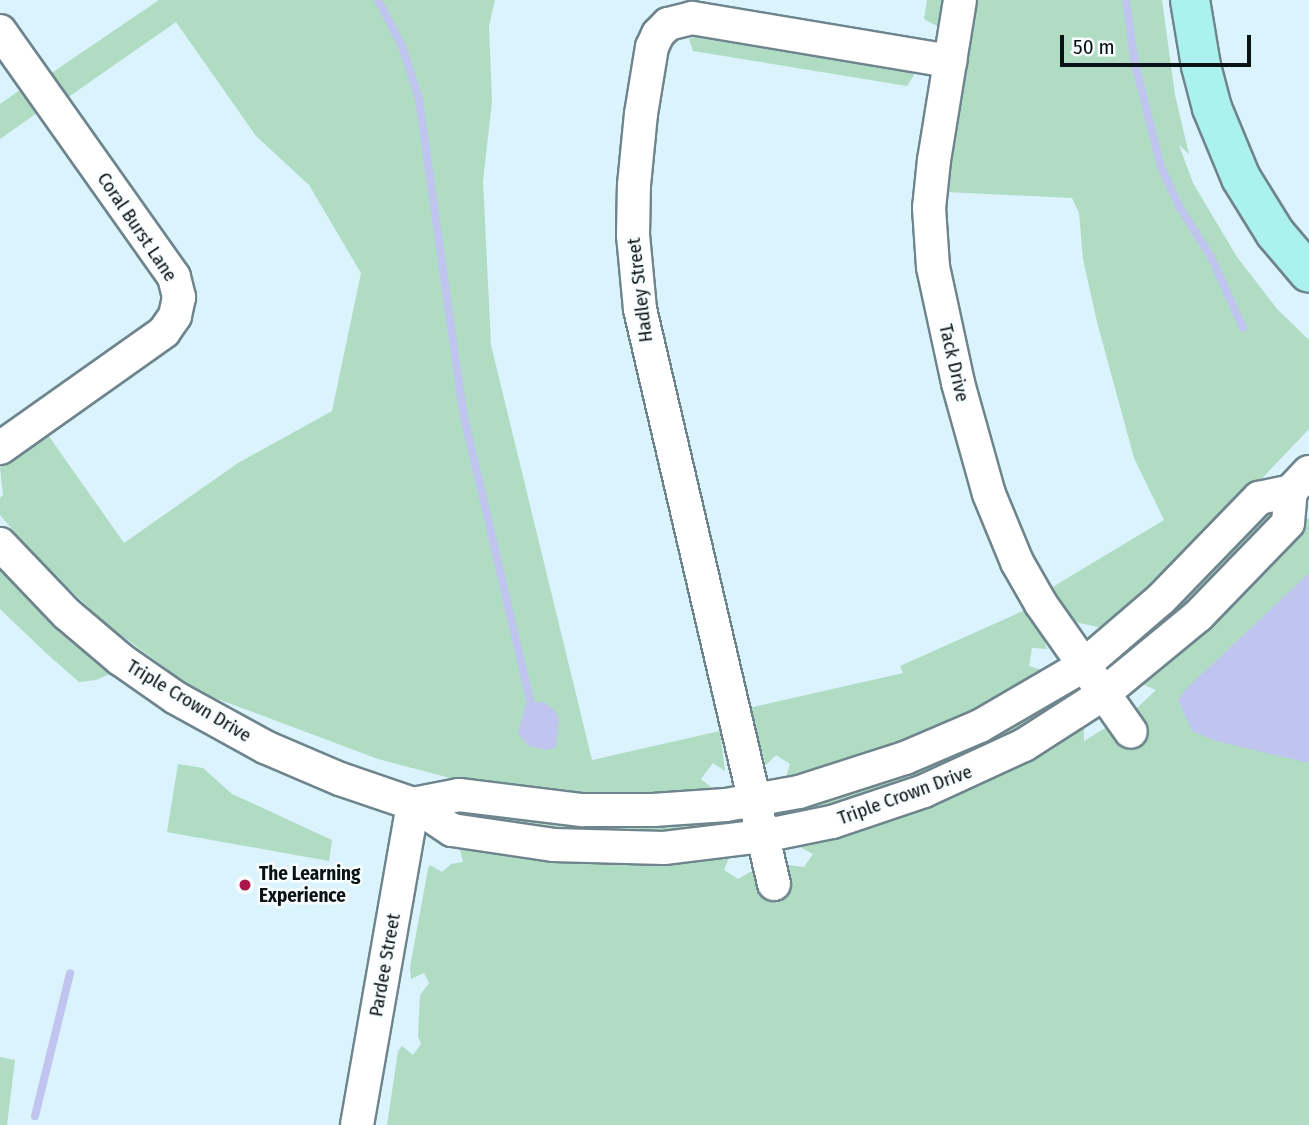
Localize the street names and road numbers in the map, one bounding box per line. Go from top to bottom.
street label: Coral Burst Lane [92,168,182,286]
street label: Hadley Street [622,237,658,343]
street label: Tack Drive [934,322,974,404]
street label: Triple Crown Drive [123,655,255,747]
street label: Triple Crown Drive [835,760,975,830]
street label: Pardee Street [365,912,405,1018]

